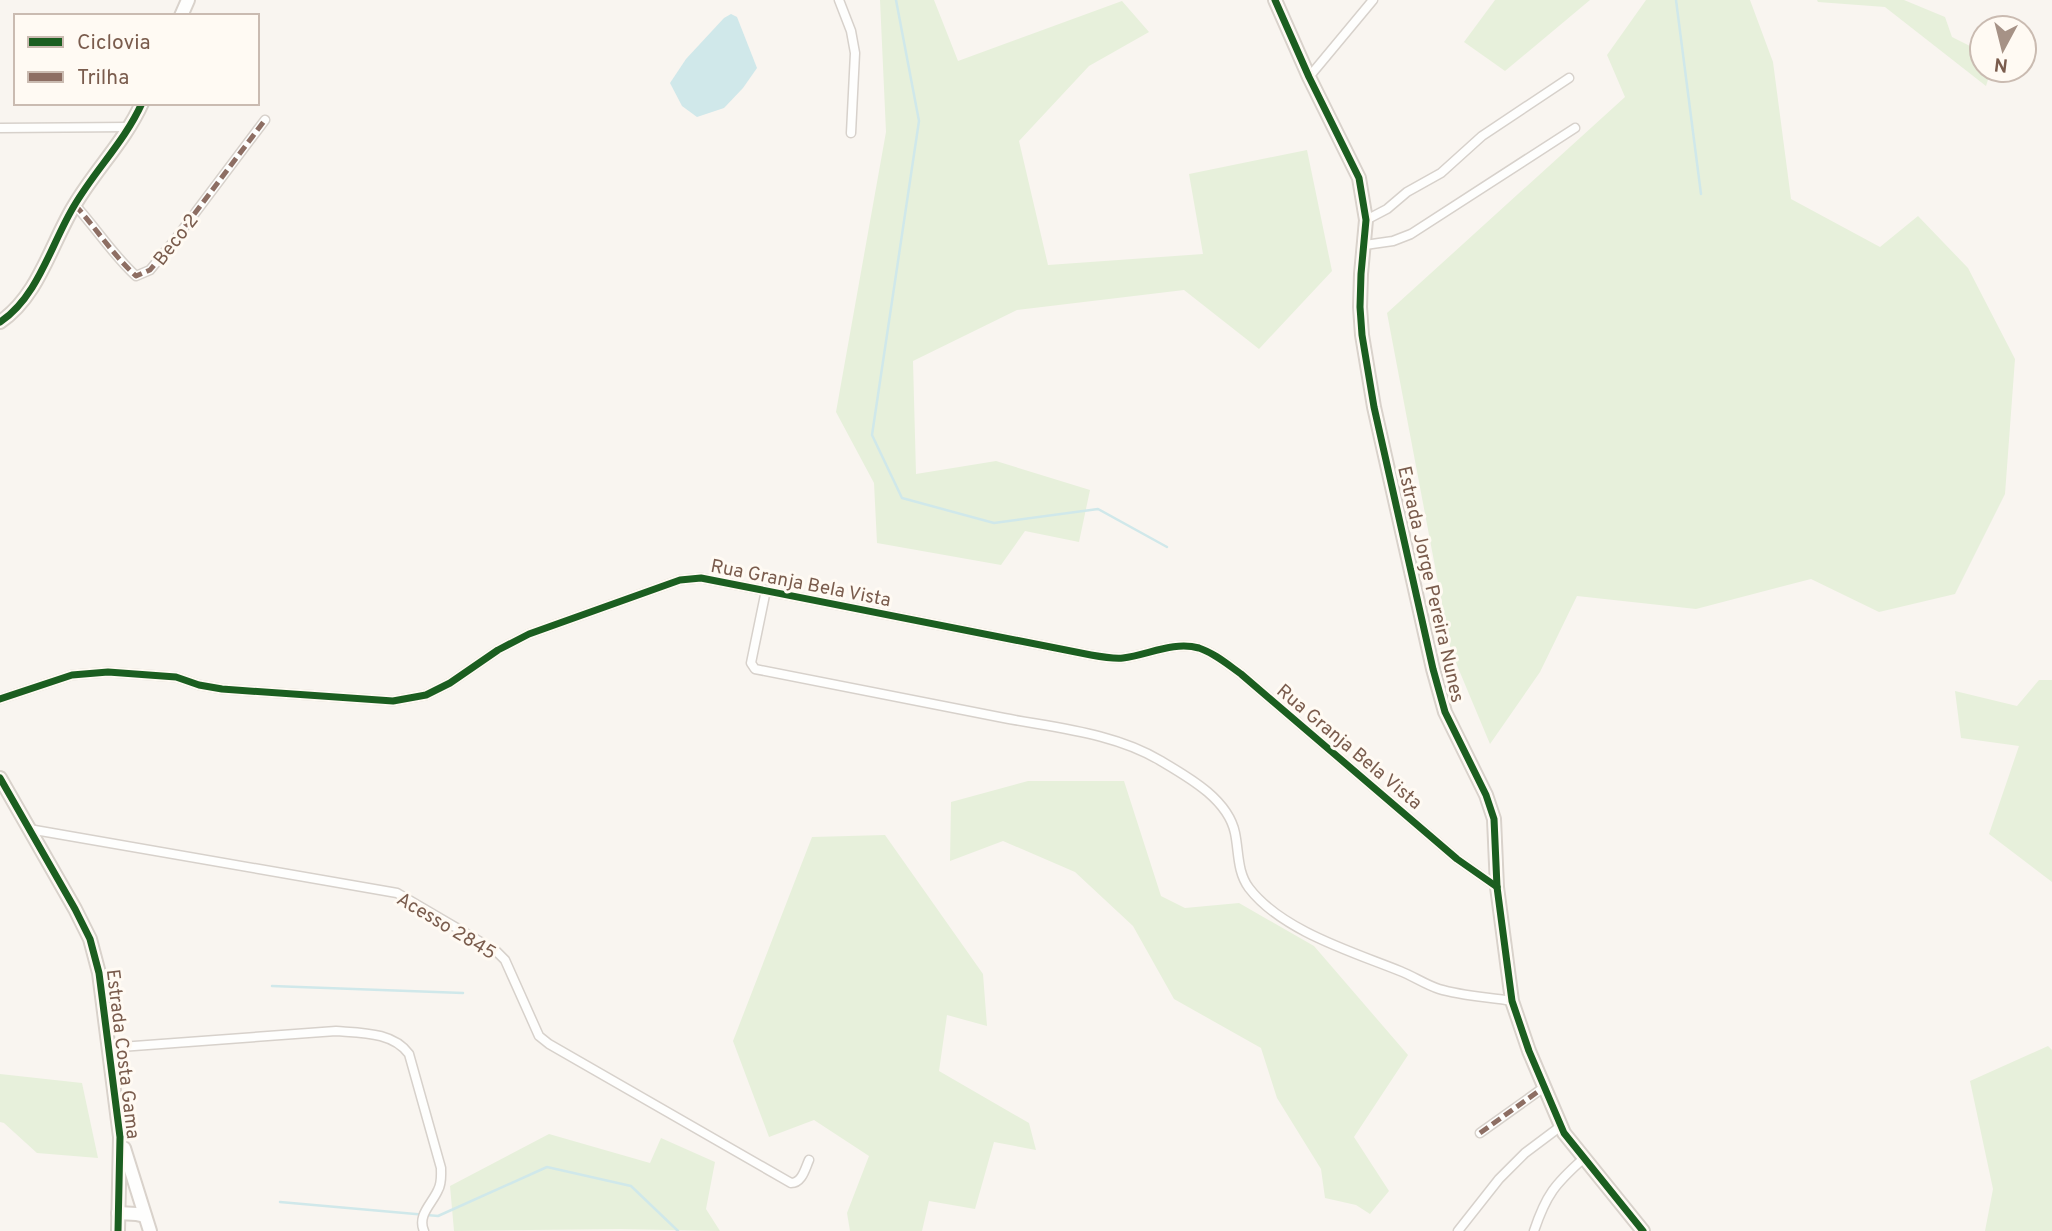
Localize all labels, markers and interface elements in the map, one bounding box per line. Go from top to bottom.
legend [14,14,259,105]
north arrow [1968,14,2038,84]
text: Ciclovia [77,30,151,57]
text: N [1993,51,2009,77]
text: Trilha [77,65,129,92]
street label: Beco 2 [149,209,204,271]
street label: Estrada Jorge Pereira Nunes [1391,464,1469,705]
street label: Rua Granja Bela Vista [709,555,893,613]
street label: Rua Granja Bela Vista [1271,680,1427,816]
street label: Acesso 2845 [392,888,500,966]
street label: Estrada Costa Gama [100,968,144,1141]

